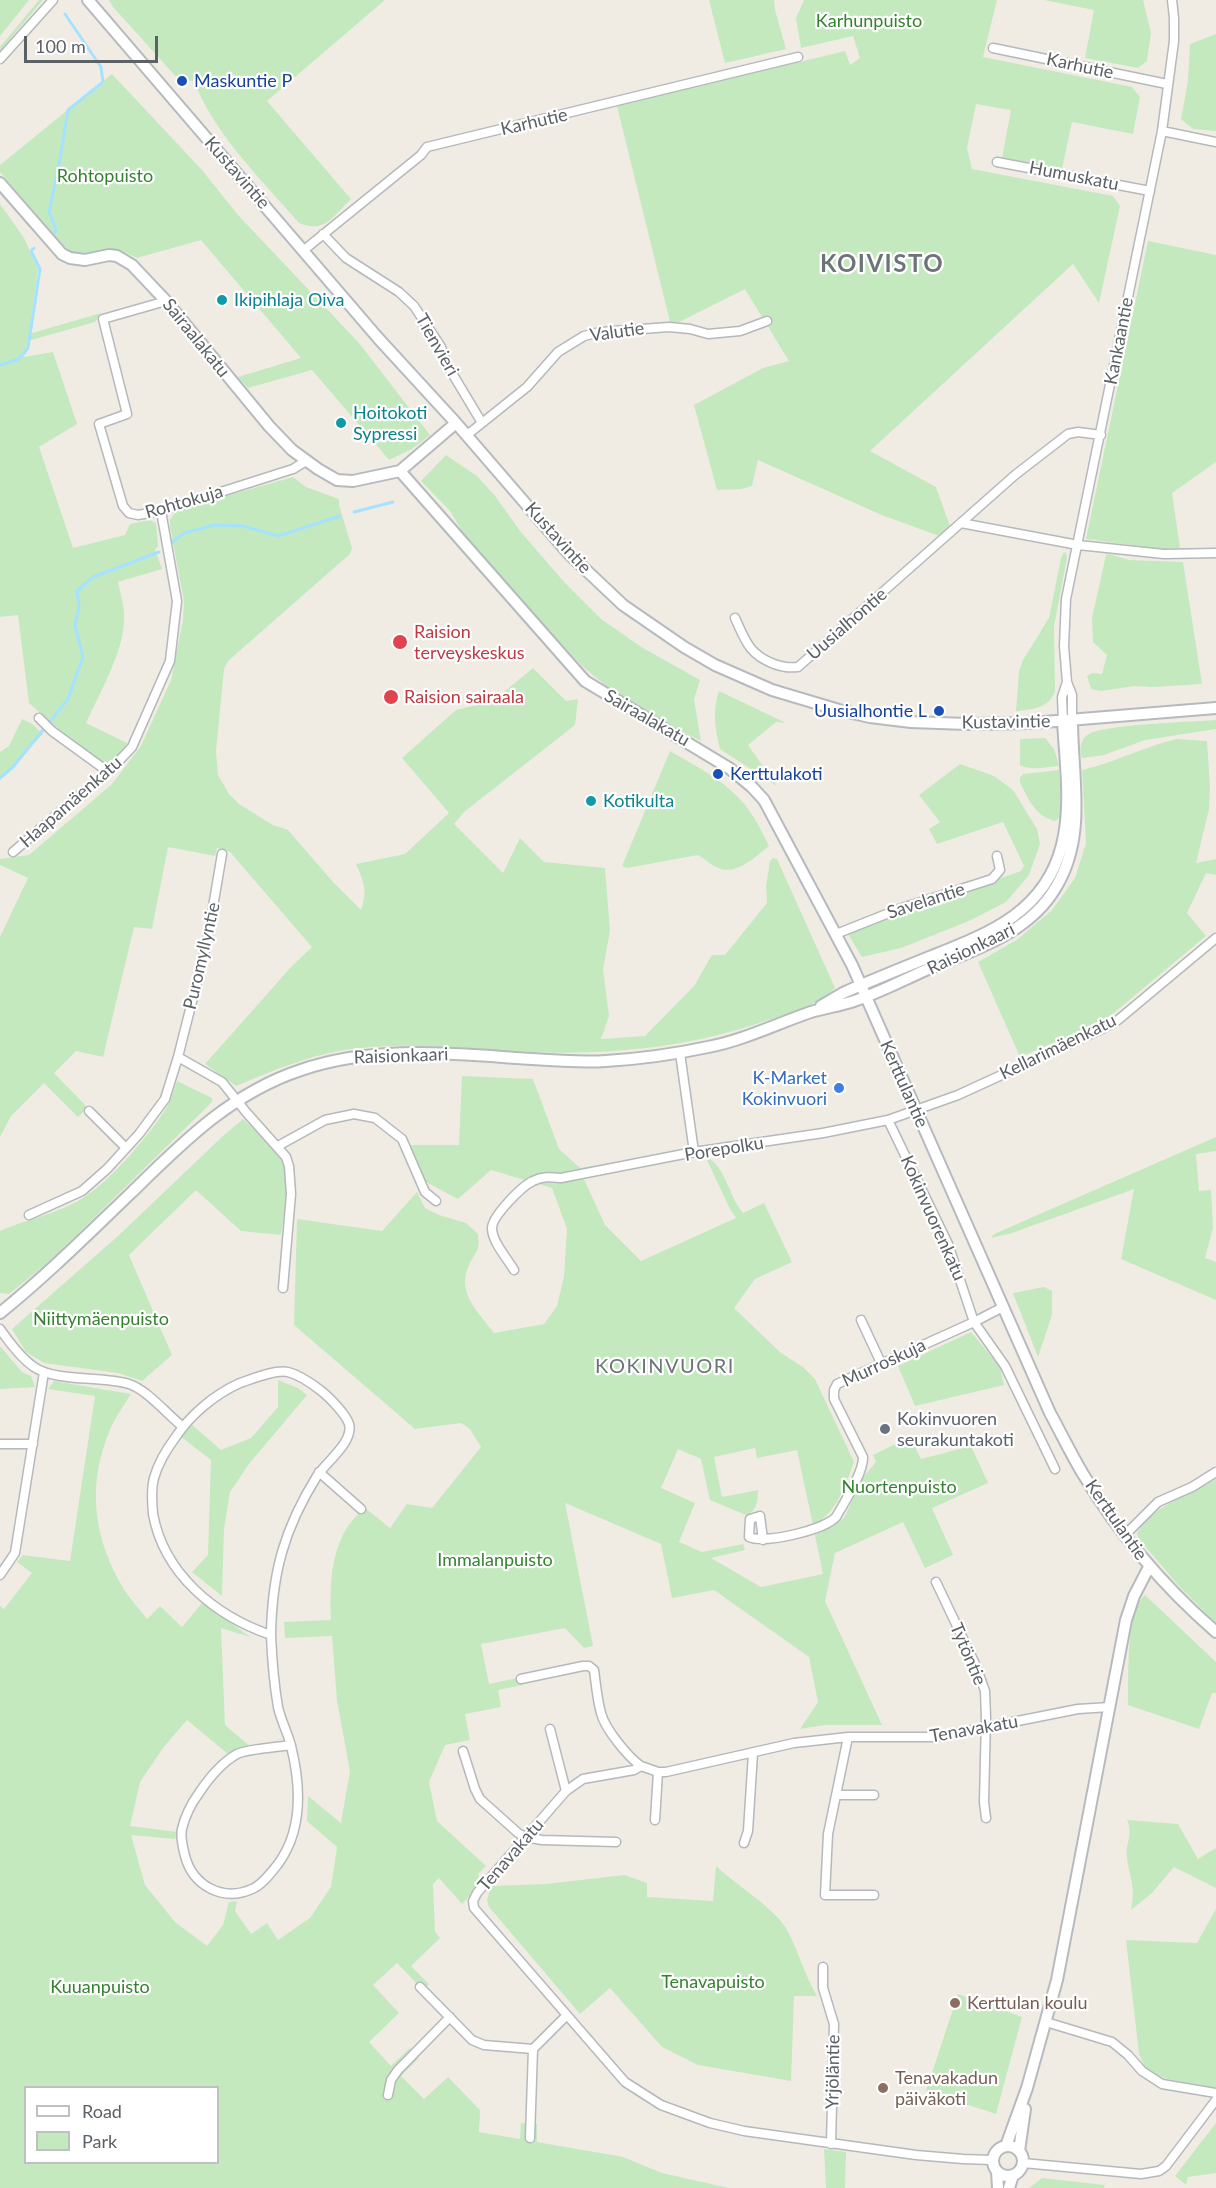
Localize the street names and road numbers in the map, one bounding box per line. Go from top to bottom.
street label: Karhutie [1044,48,1116,84]
street label: Karhutie [498,104,570,140]
street label: Kustavintie [200,132,274,214]
street label: Humuskatu [1027,157,1121,195]
street label: Sairaalakatu [158,294,234,382]
street label: Kankaantie [1100,296,1138,386]
street label: Tienvieri [411,310,463,380]
street label: Valutie [588,317,646,347]
street label: Rohtokuja [143,481,225,523]
street label: Kustavintie [520,498,596,578]
street label: Uusialhontie [803,583,891,665]
street label: Sairaalakatu [601,685,693,751]
street label: Kustavintie [962,710,1050,734]
street label: Haapamäenkatu [16,752,126,852]
street label: Savelantie [884,878,968,924]
street label: Puromyllyntie [179,900,225,1012]
street label: Raisionkaari [924,919,1018,979]
street label: Kellarimäenkatu [996,1009,1120,1085]
street label: Kerttulantie [875,1037,933,1131]
street label: Raisionkaari [353,1044,449,1068]
street label: Porepolku [683,1132,765,1166]
street label: Kokinvuorenkatu [896,1152,970,1284]
street label: Murroskuja [839,1334,929,1392]
street label: Kerttulantie [1080,1476,1152,1564]
street label: Tytöntie [945,1620,991,1688]
street label: Tenavakatu [928,1711,1020,1747]
street label: Tenavakatu [474,1814,548,1896]
street label: Yrjöläntie [822,2035,844,2109]

